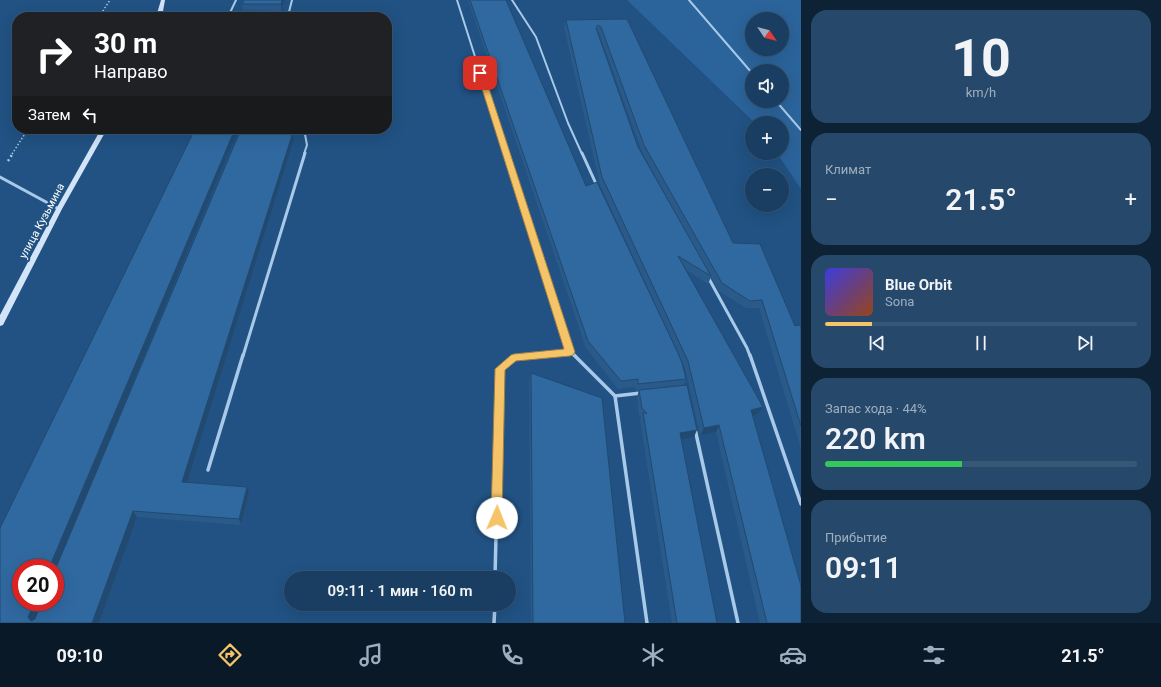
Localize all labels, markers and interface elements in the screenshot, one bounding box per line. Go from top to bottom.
north arrow [745,12,789,56]
map controls [745,12,789,212]
text: 30 m [94,27,157,60]
icon: right [28,28,80,80]
text: 10 [951,28,1011,89]
pin [463,56,497,90]
text: Направо [94,61,167,82]
icon: arrive [469,62,491,84]
button: sound [745,64,789,108]
text: km/h [966,85,996,100]
icon: left [79,104,101,126]
text: Затем [28,106,71,124]
button: + [745,116,789,160]
text: Климат [825,162,871,177]
button: − [745,168,789,212]
street label: улица Кузьмина [17,181,67,261]
text: 21.5° [945,182,1017,217]
text: − [825,187,838,212]
text: + [1125,187,1137,212]
text: Blue Orbit [885,276,952,294]
text: Sona [885,294,914,309]
icon: previous [866,332,888,354]
icon: pause [970,332,992,354]
icon: next [1074,332,1096,354]
text: Запас хода · 44% [825,401,927,416]
text: 220 km [825,421,926,456]
position arrow [476,497,518,539]
text: Прибытие [825,530,887,545]
text: 09:11 [825,550,902,585]
speed limit sign: 20 [12,559,64,611]
text: 09:11 · 1 мин · 160 m [327,582,473,600]
icon: directions [216,641,244,669]
icon: music [357,641,385,669]
icon: phone [498,641,526,669]
icon: climate [639,641,667,669]
icon: car [779,641,807,669]
icon: filters [920,641,948,669]
text: 09:10 [56,645,103,666]
text: 21.5° [1061,645,1105,666]

